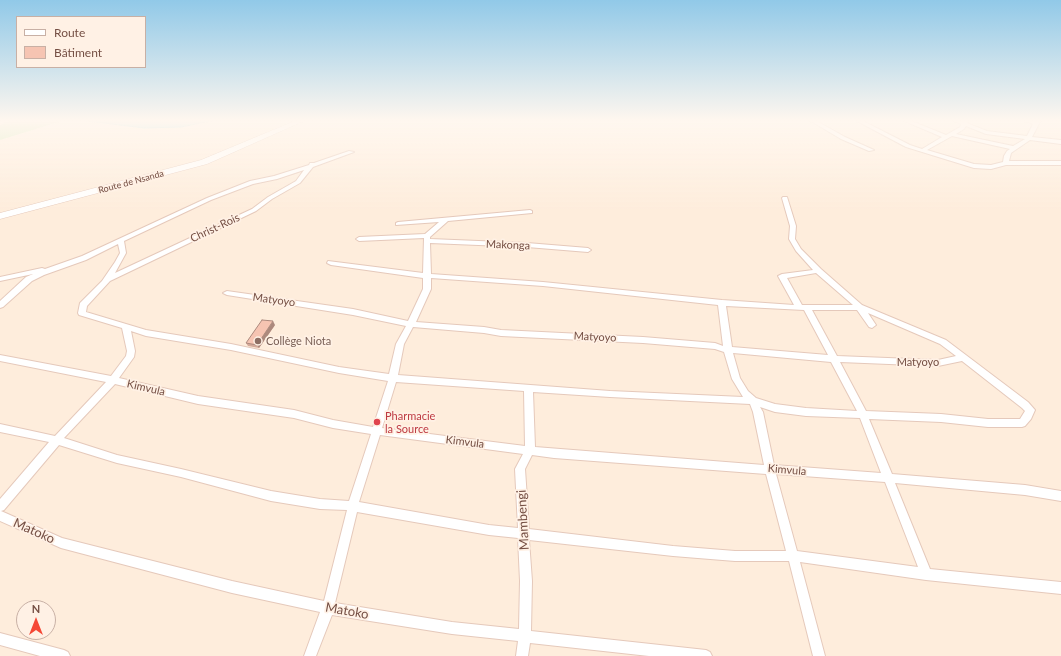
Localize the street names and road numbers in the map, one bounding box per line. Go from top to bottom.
street label: Route de Nsanda [97,168,165,196]
street label: Christ-Rois [188,211,242,245]
street label: Makonga [486,238,530,252]
street label: Matyoyo [252,290,296,310]
street label: Matyoyo [573,329,617,345]
street label: Matyoyo [897,355,939,369]
street label: Kimvula [126,377,166,399]
street label: Kimvula [445,433,485,451]
street label: Kimvula [767,462,807,478]
street label: Mambengi [514,489,532,551]
street label: Matoko [11,515,57,547]
street label: Matoko [324,600,370,622]

